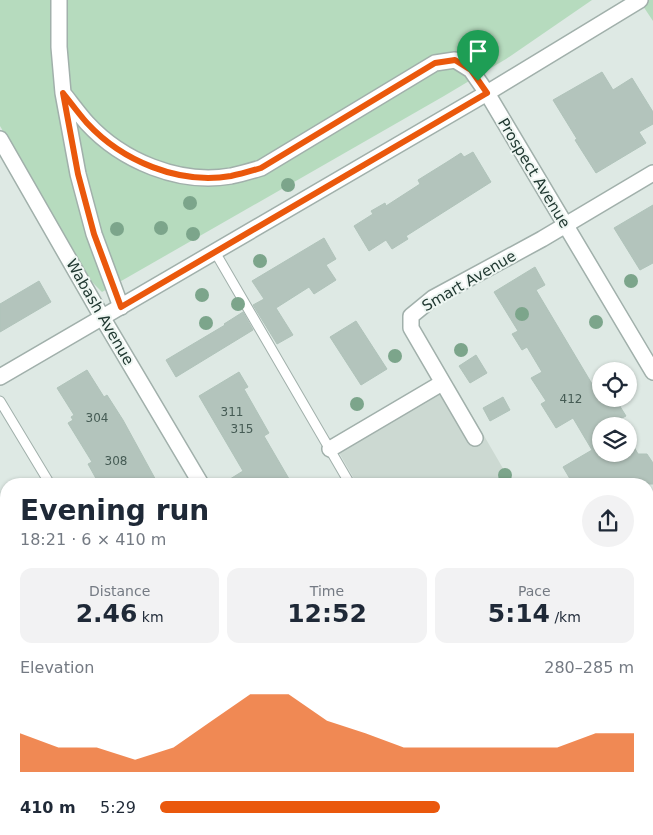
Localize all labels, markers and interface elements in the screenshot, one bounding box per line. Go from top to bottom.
pin [457,30,499,81]
icon: arrive [464,37,492,65]
street label: Prospect Avenue [494,115,574,231]
street label: Smart Avenue [419,247,519,315]
street label: Wabash Avenue [62,256,138,368]
map controls [592,362,637,462]
button: locate [592,362,637,407]
house number: 412 [560,392,582,406]
house number: 311 [221,405,243,419]
house number: 304 [86,411,108,425]
button: layers [592,417,637,462]
house number: 315 [231,422,253,436]
house number: 308 [105,454,127,468]
text: Evening run [20,494,209,527]
button: share [582,495,634,547]
text: 18:21 · 6 × 410 m [20,530,166,549]
text: Distance [89,583,150,599]
text: Time [310,583,344,599]
text: Pace [518,583,551,599]
text: 2.46 [76,599,137,628]
text: 12:52 [287,599,367,628]
text: 5:14 [488,599,550,628]
text: km [137,609,164,625]
text: /km [550,609,581,625]
text: Elevation [20,658,94,677]
text: 280–285 m [544,658,634,677]
text: 410 m [20,798,76,817]
text: 5:29 [100,798,136,817]

